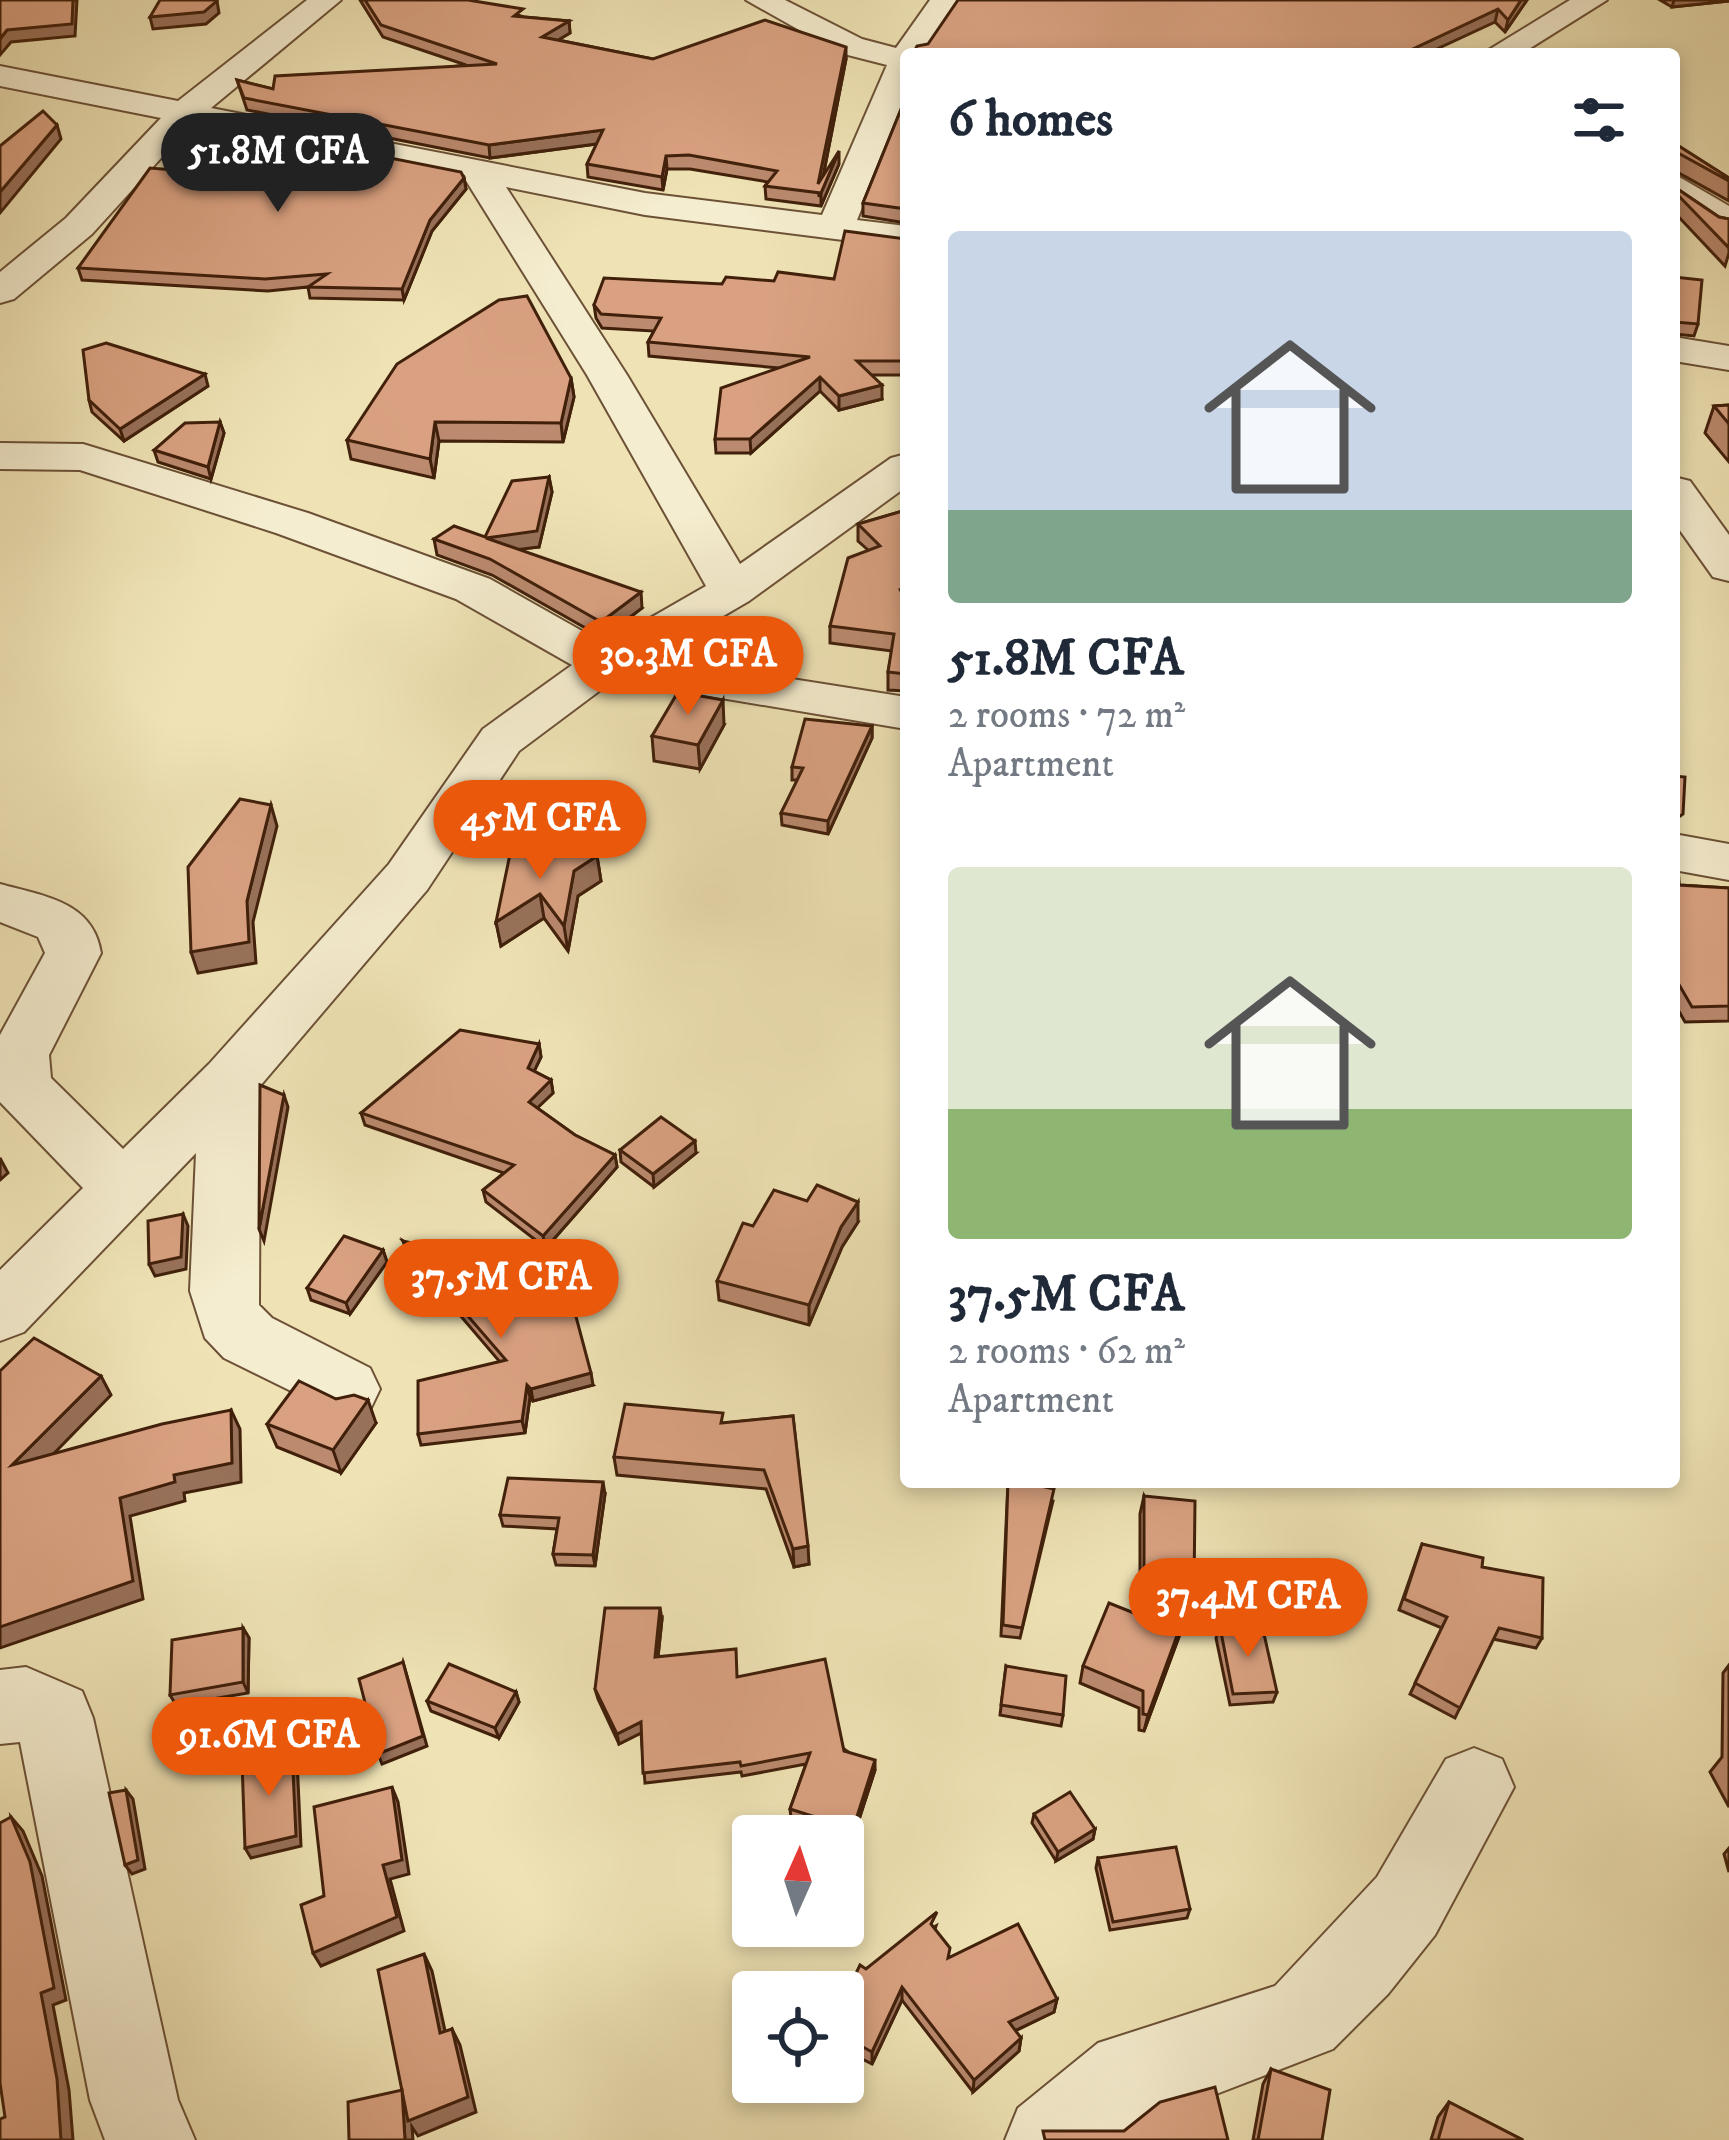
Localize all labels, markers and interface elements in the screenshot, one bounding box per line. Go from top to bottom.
icon: filters [1566,87,1632,153]
text: 6 homes [948,88,1113,152]
pin: 51.8M CFA [141,113,415,215]
text: 51.8M CFA [188,127,368,176]
icon: home [1182,309,1398,525]
pin: 30.3M CFA [551,616,825,718]
text: 51.8M CFA [948,627,1183,691]
text: 30.3M CFA [600,630,776,679]
text: 2 rooms · 72 m² [948,691,1185,740]
text: Apartment [948,740,1114,789]
pin: 45M CFA [429,780,651,882]
text: 45M CFA [460,794,620,843]
icon: home [1182,945,1398,1161]
pin: 37.5M CFA [364,1239,638,1341]
text: 37.5M CFA [411,1253,591,1302]
text: 37.5M CFA [948,1263,1184,1327]
text: 2 rooms · 62 m² [948,1327,1185,1376]
text: Apartment [948,1376,1114,1425]
pin: 37.4M CFA [1111,1558,1385,1660]
text: 37.4M CFA [1156,1572,1340,1621]
pin: 91.6M CFA [132,1697,406,1799]
text: 91.6M CFA [179,1711,359,1760]
north arrow [732,1815,864,1947]
map controls [732,1815,864,2103]
button: locate [732,1971,864,2103]

